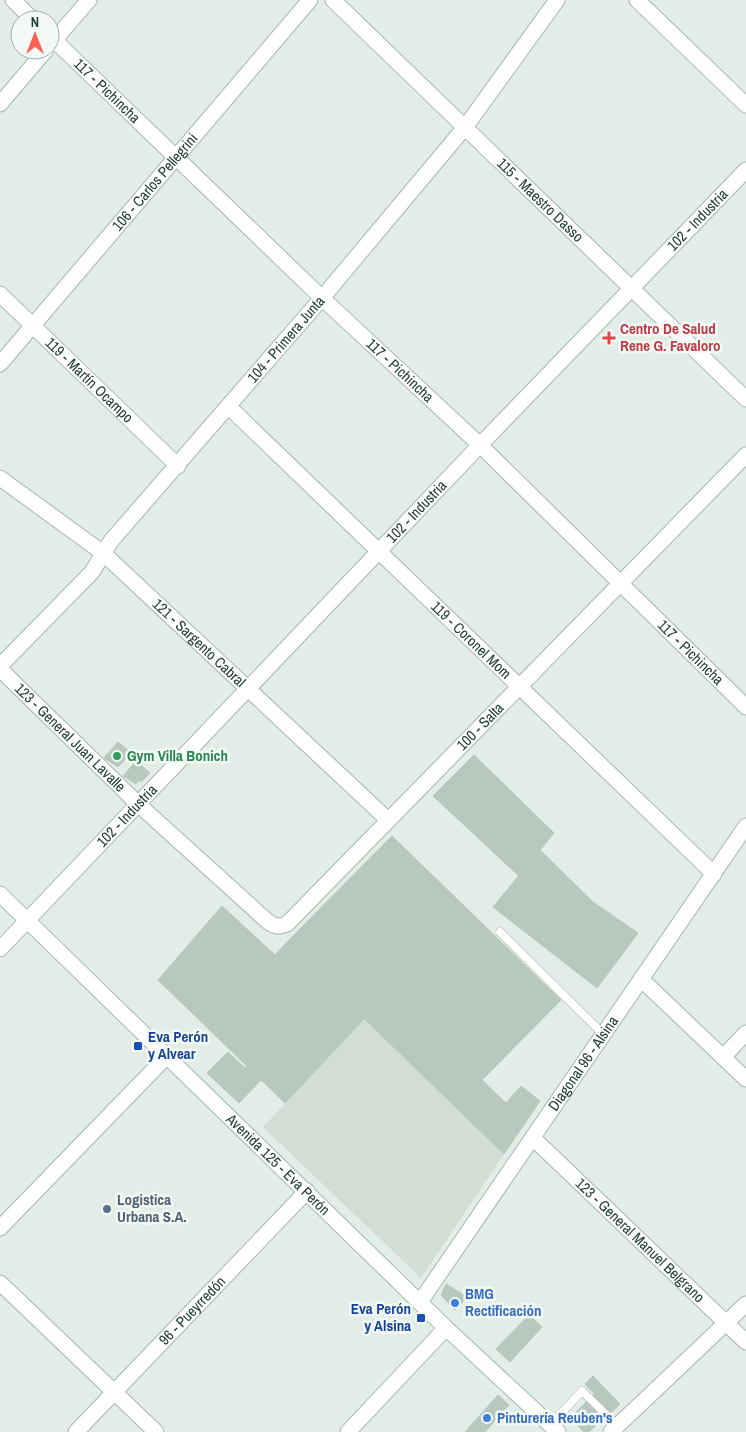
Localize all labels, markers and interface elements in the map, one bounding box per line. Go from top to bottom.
north arrow [10,10,60,60]
text: N [31,13,39,31]
street label: 117 - Pichincha [69,53,145,128]
street label: 106 - Carlos Pellegrini [107,128,202,235]
street label: 115 - Maestro Dasso [492,153,589,247]
street label: 102 - Industria [662,184,733,256]
street label: 104 - Primera Junta [242,291,329,387]
place label: Centro De Salud Rene G. Favaloro [620,318,721,356]
marker: Centro De Salud Rene G. Favaloro [602,331,616,345]
street label: 119 - Martín Ocampo [41,332,138,428]
street label: 117 - Pichincha [362,333,439,407]
street label: 102 - Industria [381,475,451,547]
street label: 121 - Sargento Cabral [148,594,251,692]
street label: 119 - Coronel Mom [426,596,516,683]
street label: 117 - Pichincha [653,615,729,690]
street label: 123 - General Juan Lavalle [10,678,131,796]
street label: 100 - Salta [452,697,508,755]
place label: Gym Villa Bonich [127,745,228,766]
marker: Gym Villa Bonich [111,750,123,762]
street label: 102 - Industria [92,779,162,851]
street label: Diagonal 96 - Alsina [543,1011,623,1115]
place label: Eva Perón y Alvear [148,1026,208,1064]
marker: Eva Perón y Alvear [132,1040,144,1052]
street label: Avenida 125 - Eva Perón [221,1108,335,1220]
street label: 123 - General Manuel Belgrano [571,1173,710,1307]
place label: Logistica Urbana S.A. [117,1189,187,1227]
marker: Logistica Urbana S.A. [101,1203,113,1215]
street label: 96 - Pueyrredón [154,1271,230,1350]
place label: BMG Rectificación [465,1283,542,1321]
marker: BMG Rectificación [449,1297,461,1309]
place label: Eva Perón y Alsina [351,1298,411,1336]
marker: Eva Perón y Alsina [415,1312,427,1324]
place label: Pinturería Reuben's [497,1407,613,1428]
marker: Pinturería Reuben's [481,1412,493,1424]

